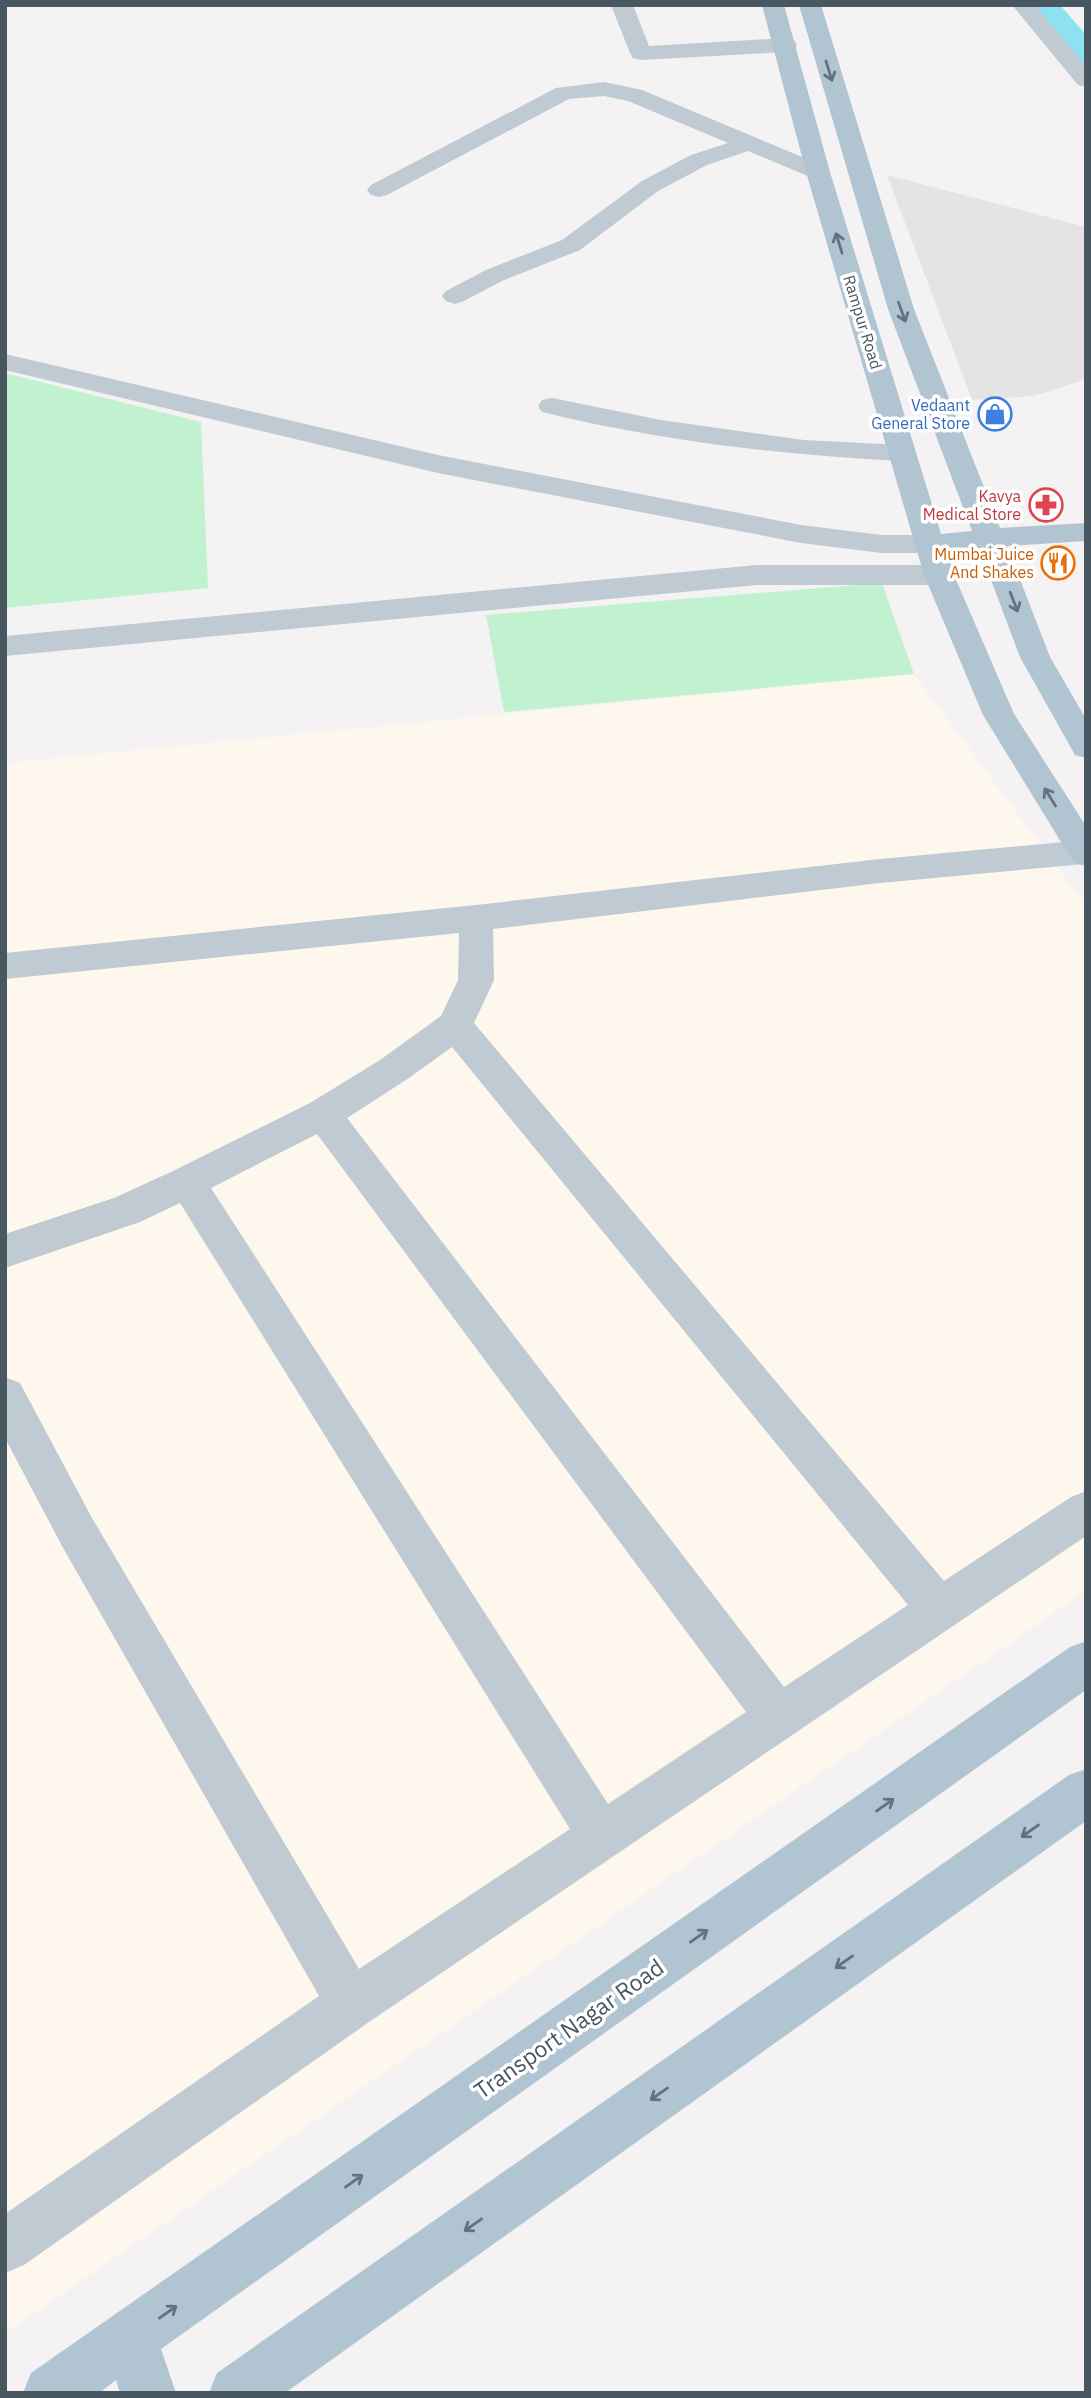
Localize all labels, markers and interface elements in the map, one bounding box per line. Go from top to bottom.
one-way arrow [824,59,837,81]
one-way arrow [832,232,845,254]
street label: Rampur Road [839,273,887,371]
one-way arrow [897,300,910,322]
place label: Vedaant General Store [871,395,970,433]
shop icon: Vedaant General Store [976,395,1014,433]
place label: Kavya Medical Store [923,486,1021,524]
pharmacy icon: Kavya Medical Store [1027,486,1065,524]
place label: Mumbai Juice And Shakes [934,544,1034,582]
restaurant icon: Mumbai Juice And Shakes [1039,544,1077,582]
one-way arrow [1009,590,1022,612]
one-way arrow [1042,787,1056,807]
one-way arrow [875,1798,894,1812]
one-way arrow [1021,1824,1040,1838]
one-way arrow [689,1929,708,1943]
street label: Transport Nagar Road [468,1951,669,2105]
one-way arrow [835,1955,854,1970]
one-way arrow [650,2087,669,2101]
one-way arrow [344,2174,363,2188]
one-way arrow [464,2218,483,2232]
one-way arrow [158,2305,177,2319]

